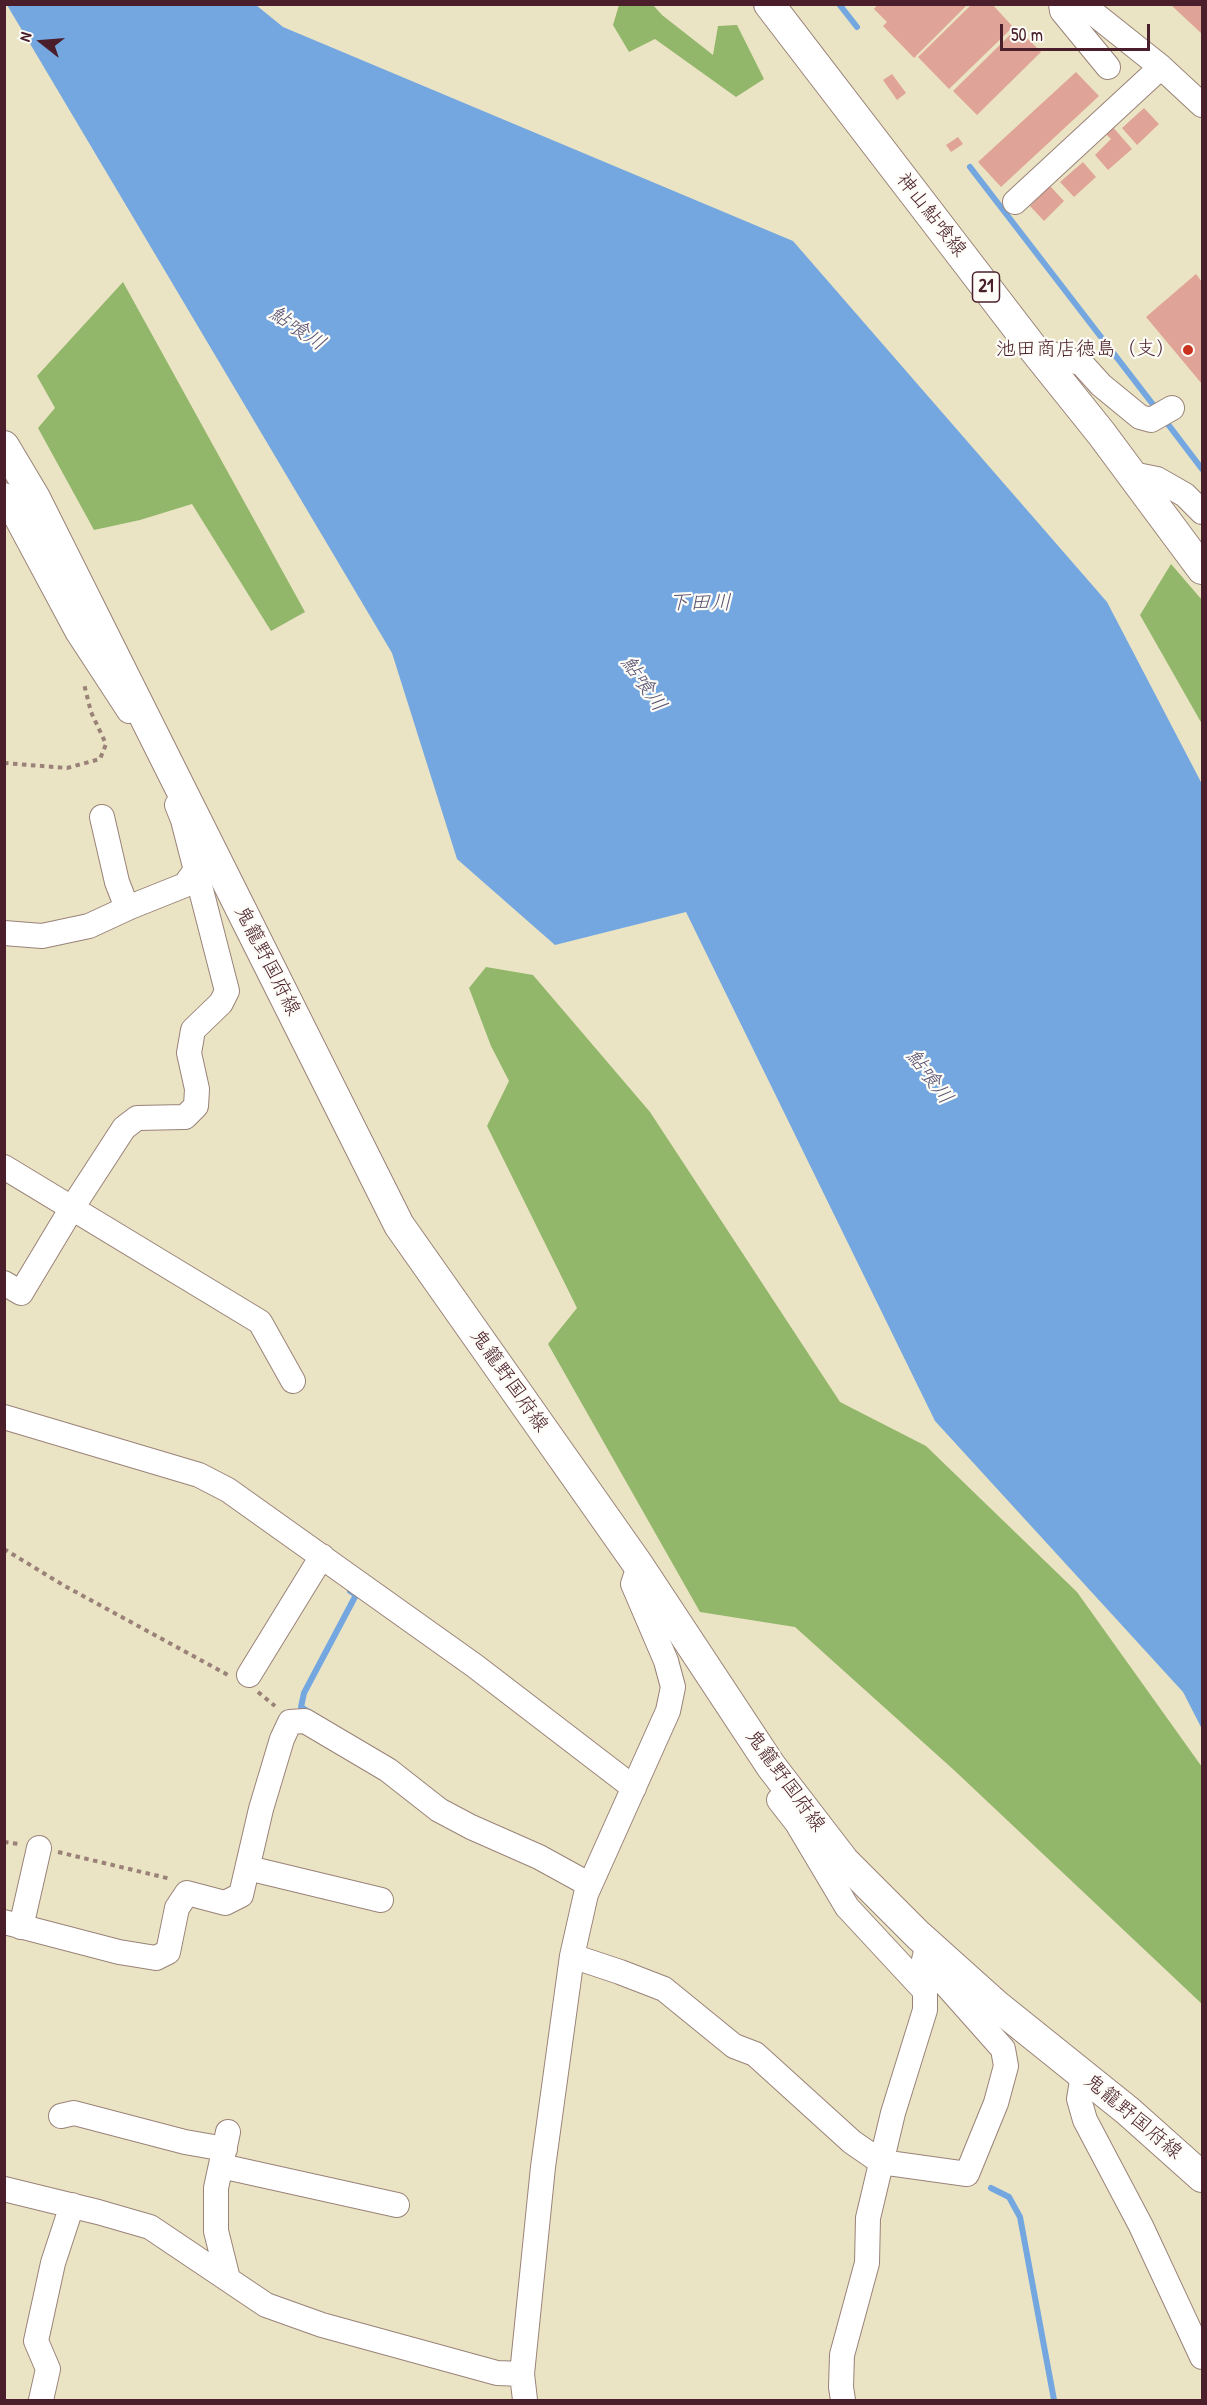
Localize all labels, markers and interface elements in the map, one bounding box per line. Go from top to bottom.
north arrow [12,12,72,72]
scale bar [1003,12,1153,50]
text: 50 m [1011,22,1043,47]
text: N [13,29,37,44]
street label: 神山鮎喰線 [891,168,971,262]
road number: 21 [972,272,1000,302]
water label: 鮎喰川 [264,301,330,357]
place label: 池田商店徳島（支） [996,338,1176,362]
marker: 池田商店徳島（支） [1181,343,1195,357]
water label: 下田川 [669,590,731,616]
water label: 鮎喰川 [615,651,671,717]
street label: 鬼籠野国府線 [229,902,305,1020]
water label: 鮎喰川 [900,1044,958,1110]
street label: 鬼籠野国府線 [465,1325,553,1437]
street label: 鬼籠野国府線 [740,1725,830,1837]
street label: 鬼籠野国府線 [1079,2069,1187,2165]

